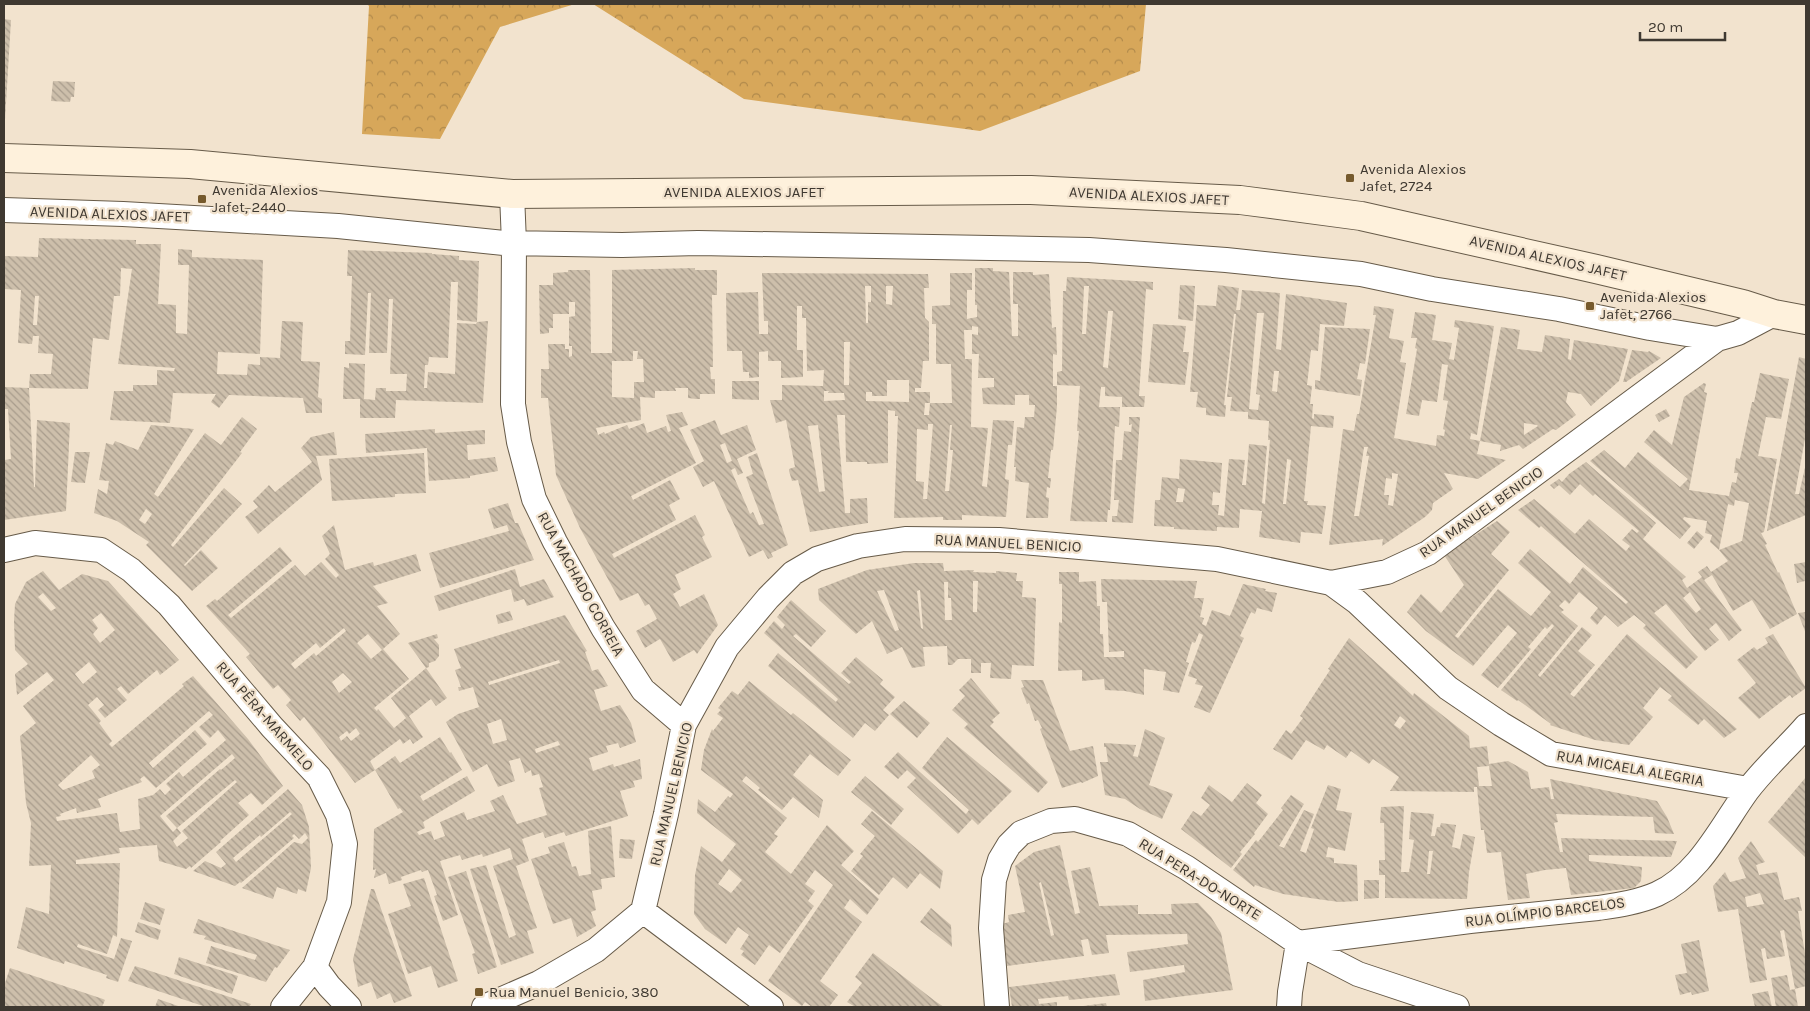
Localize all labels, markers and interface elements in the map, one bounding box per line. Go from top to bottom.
scale bar [1640,10,1725,42]
text: 20 m [1648,18,1683,36]
place label: Avenida Alexios Jafet, 2724 [1360,160,1467,195]
marker: Avenida Alexios Jafet, 2724 [1344,172,1356,184]
place label: Avenida Alexios Jafet, 2440 [212,181,319,216]
street label: AVENIDA ALEXIOS JAFET [664,183,825,201]
street label: AVENIDA ALEXIOS JAFET [1068,183,1230,209]
marker: Avenida Alexios Jafet, 2440 [196,193,208,205]
street label: AVENIDA ALEXIOS JAFET [30,202,191,226]
street label: AVENIDA ALEXIOS JAFET [1468,231,1629,285]
place label: Avenida Alexios Jafet, 2766 [1600,288,1707,323]
marker: Avenida Alexios Jafet, 2766 [1584,300,1596,312]
street label: RUA MANUEL BENICIO [1416,463,1546,561]
street label: RUA MACHADO CORREIA [534,509,628,660]
street label: RUA MANUEL BENICIO [934,530,1082,556]
street label: RUA PÊRA-MARMELO [213,658,317,774]
street label: RUA MANUEL BENICIO [646,720,696,868]
street label: RUA MICAELA ALEGRIA [1555,746,1705,790]
street label: RUA PERA-DO-NORTE [1136,834,1264,924]
street label: RUA OLÍMPIO BARCELOS [1464,893,1626,931]
place label: Rua Manuel Benicio, 380 [489,983,658,1001]
marker: Rua Manuel Benicio, 380 [473,986,485,998]

